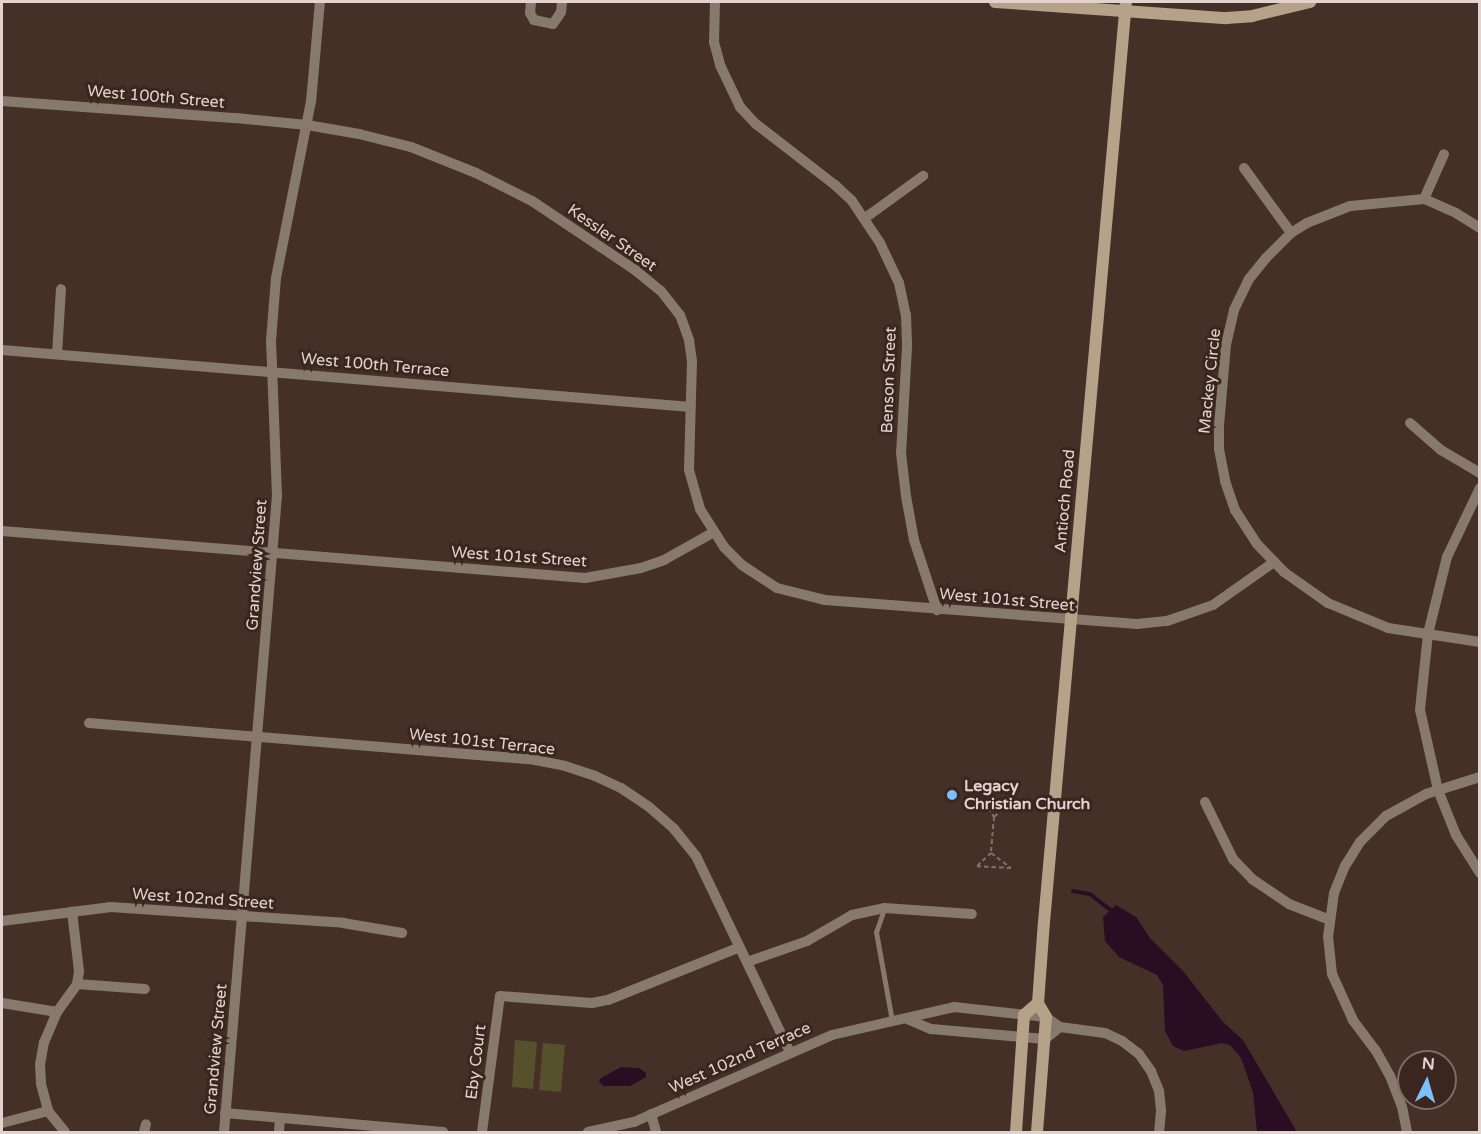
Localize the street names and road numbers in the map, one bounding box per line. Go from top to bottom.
street label: West 100th Street [86,81,226,113]
street label: Kessler Street [564,200,660,276]
street label: Benson Street [878,326,900,434]
street label: Mackey Circle [1195,327,1225,435]
street label: West 100th Terrace [300,349,450,381]
street label: Antioch Road [1051,448,1079,554]
street label: Grandview Street [243,499,271,631]
street label: West 101st Street [450,543,588,571]
street label: West 101st Street [938,585,1076,615]
street label: West 101st Terrace [408,725,556,759]
street label: West 102nd Street [131,884,275,914]
street label: Grandview Street [201,983,231,1115]
street label: West 102nd Terrace [666,1018,814,1098]
street label: Eby Court [462,1023,490,1101]

